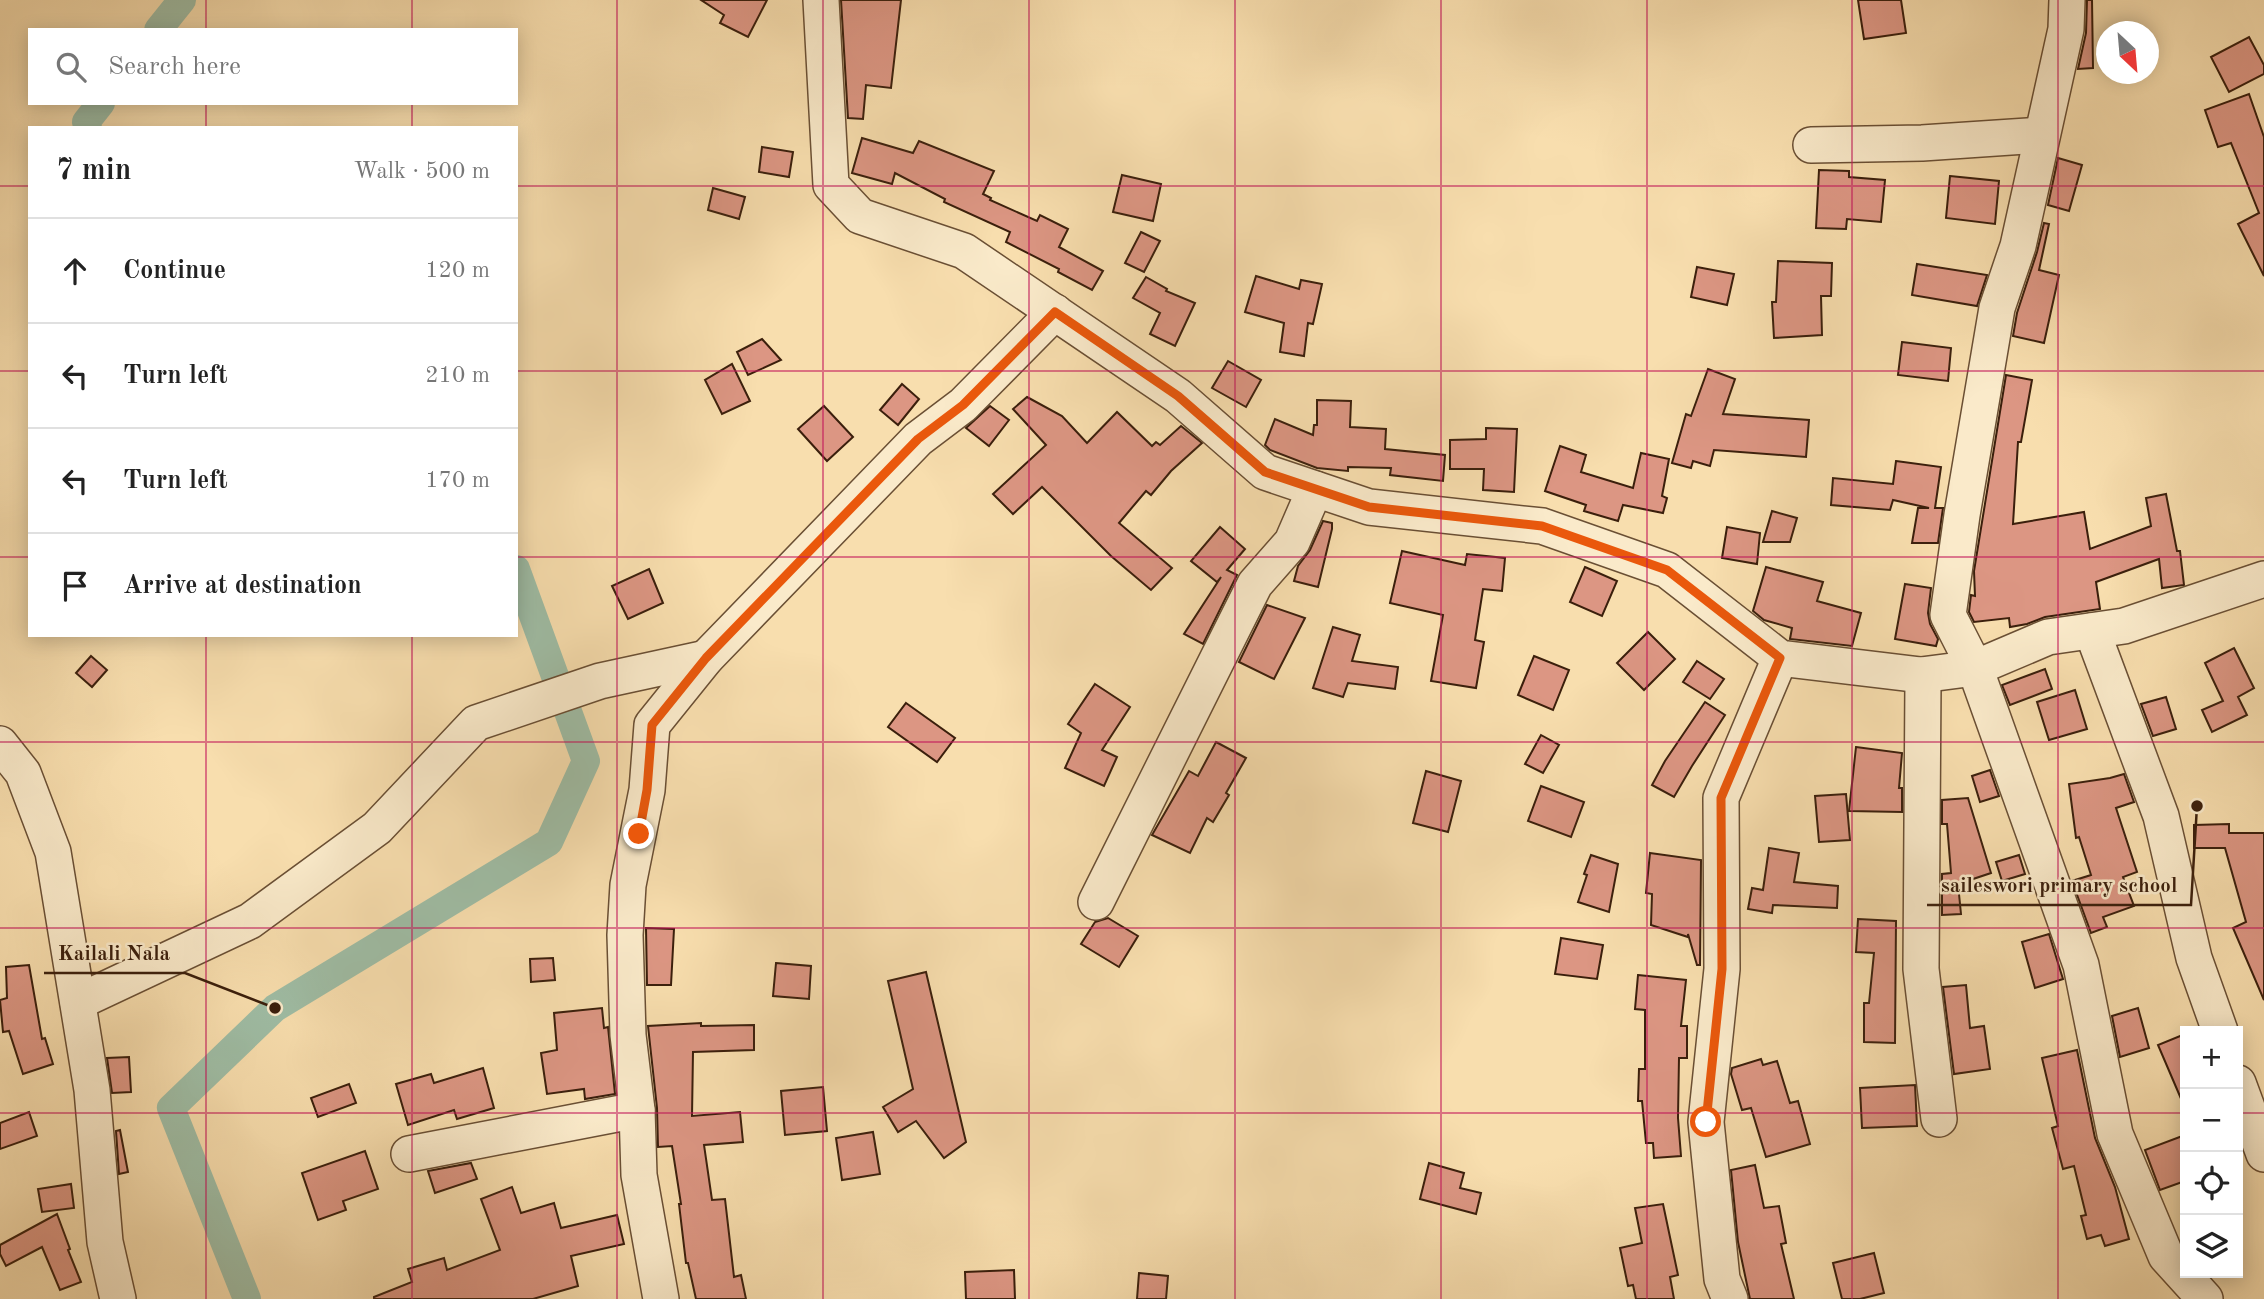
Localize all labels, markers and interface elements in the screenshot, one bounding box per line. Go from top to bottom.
north arrow [2096,21,2159,84]
search box [28,28,518,105]
icon: search [52,48,90,86]
text: Search here [108,54,241,80]
text: 7 min [56,156,131,186]
text: Walk · 500 m [354,160,490,183]
icon: ahead [56,252,94,290]
text: Continue [123,258,226,284]
text: 120 m [425,259,490,282]
icon: left [56,357,94,395]
text: Turn left [123,363,228,389]
text: 210 m [425,364,490,387]
icon: left [56,462,94,500]
text: Turn left [123,468,228,494]
text: 170 m [425,469,490,492]
icon: arrive [56,567,94,605]
text: Arrive at destination [123,573,362,599]
route end [623,818,654,849]
callout: saileswori primary school [1927,863,2191,905]
text: saileswori primary school [1941,876,2177,897]
callout: Kailali Nala [44,931,185,973]
text: Kailali Nala [58,944,171,965]
map controls [2180,1026,2243,1278]
button: + [2180,1026,2243,1089]
button: − [2180,1089,2243,1152]
route start [1690,1106,1721,1137]
button: locate [2180,1152,2243,1215]
button: layers [2180,1215,2243,1278]

